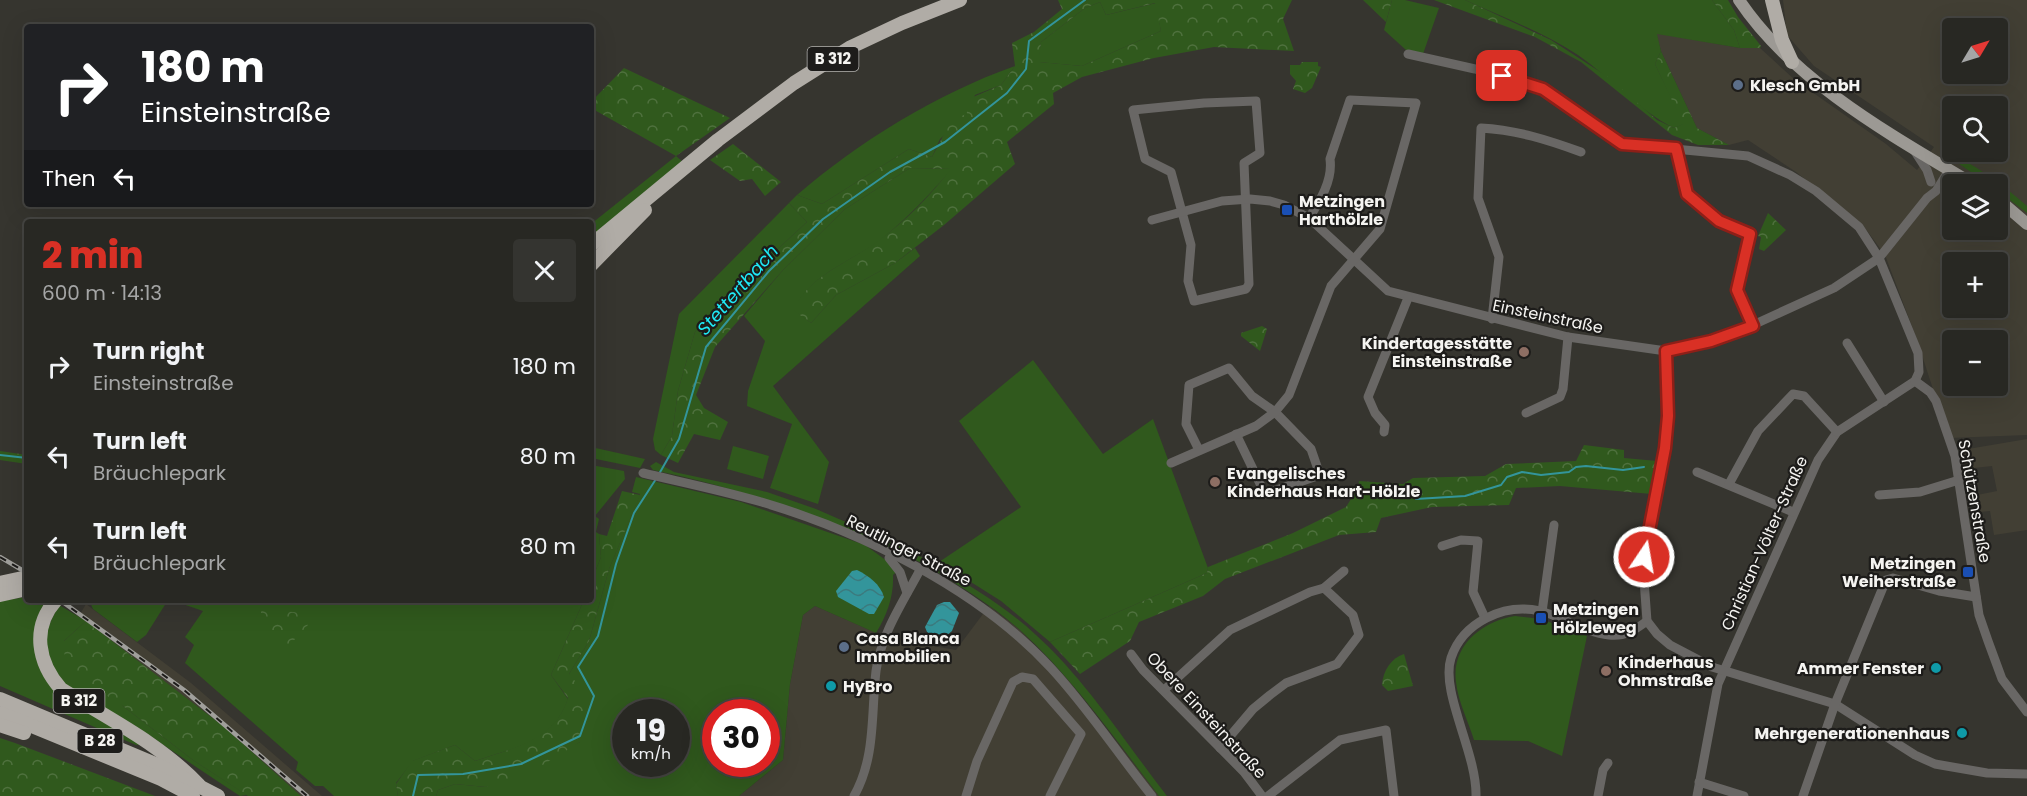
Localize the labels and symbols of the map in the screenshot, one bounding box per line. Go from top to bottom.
north arrow [1942,18,2008,84]
road number: B 312 [808,47,858,71]
pin [1476,50,1527,101]
place label: Klesch GmbH [1750,74,1860,97]
marker: Klesch GmbH [1731,78,1745,92]
place label: Metzingen Harthölzle [1299,190,1385,231]
marker: Metzingen Harthölzle [1280,203,1294,217]
water label: Stettertbach [691,239,784,340]
street label: Einsteinstraße [1491,294,1605,339]
place label: Kindertagesstätte Einsteinstraße [1362,332,1512,373]
marker: Kindertagesstätte Einsteinstraße [1517,345,1531,359]
street label: Schützenstraße [1952,438,1997,565]
street label: Christian-Völter-Straße [1716,452,1813,634]
place label: Evangelisches Kinderhaus Hart-Hölzle [1227,462,1420,503]
marker: Evangelisches Kinderhaus Hart-Hölzle [1208,475,1222,489]
street label: Reutlinger Straße [842,509,975,592]
position arrow [1612,525,1676,589]
place label: Metzingen Weiherstraße [1842,552,1956,593]
marker: Metzingen Weiherstraße [1961,565,1975,579]
place label: Metzingen Hölzleweg [1553,598,1639,639]
marker: Metzingen Hölzleweg [1534,611,1548,625]
place label: Casa Blanca Immobilien [856,627,960,668]
marker: Casa Blanca Immobilien [837,640,851,654]
street label: Obere Einsteinstraße [1142,647,1272,784]
place label: Kinderhaus Ohmstraße [1618,651,1714,692]
place label: Ammer Fenster [1797,657,1924,680]
marker: Ammer Fenster [1929,661,1943,675]
marker: Kinderhaus Ohmstraße [1599,664,1613,678]
place label: HyBro [843,675,892,698]
marker: HyBro [824,679,838,693]
road number: B 312 [54,689,104,713]
speed limit sign: 30 [702,699,780,777]
place label: Mehrgenerationenhaus [1755,722,1950,745]
marker: Mehrgenerationenhaus [1955,726,1969,740]
road number: B 28 [78,729,122,753]

